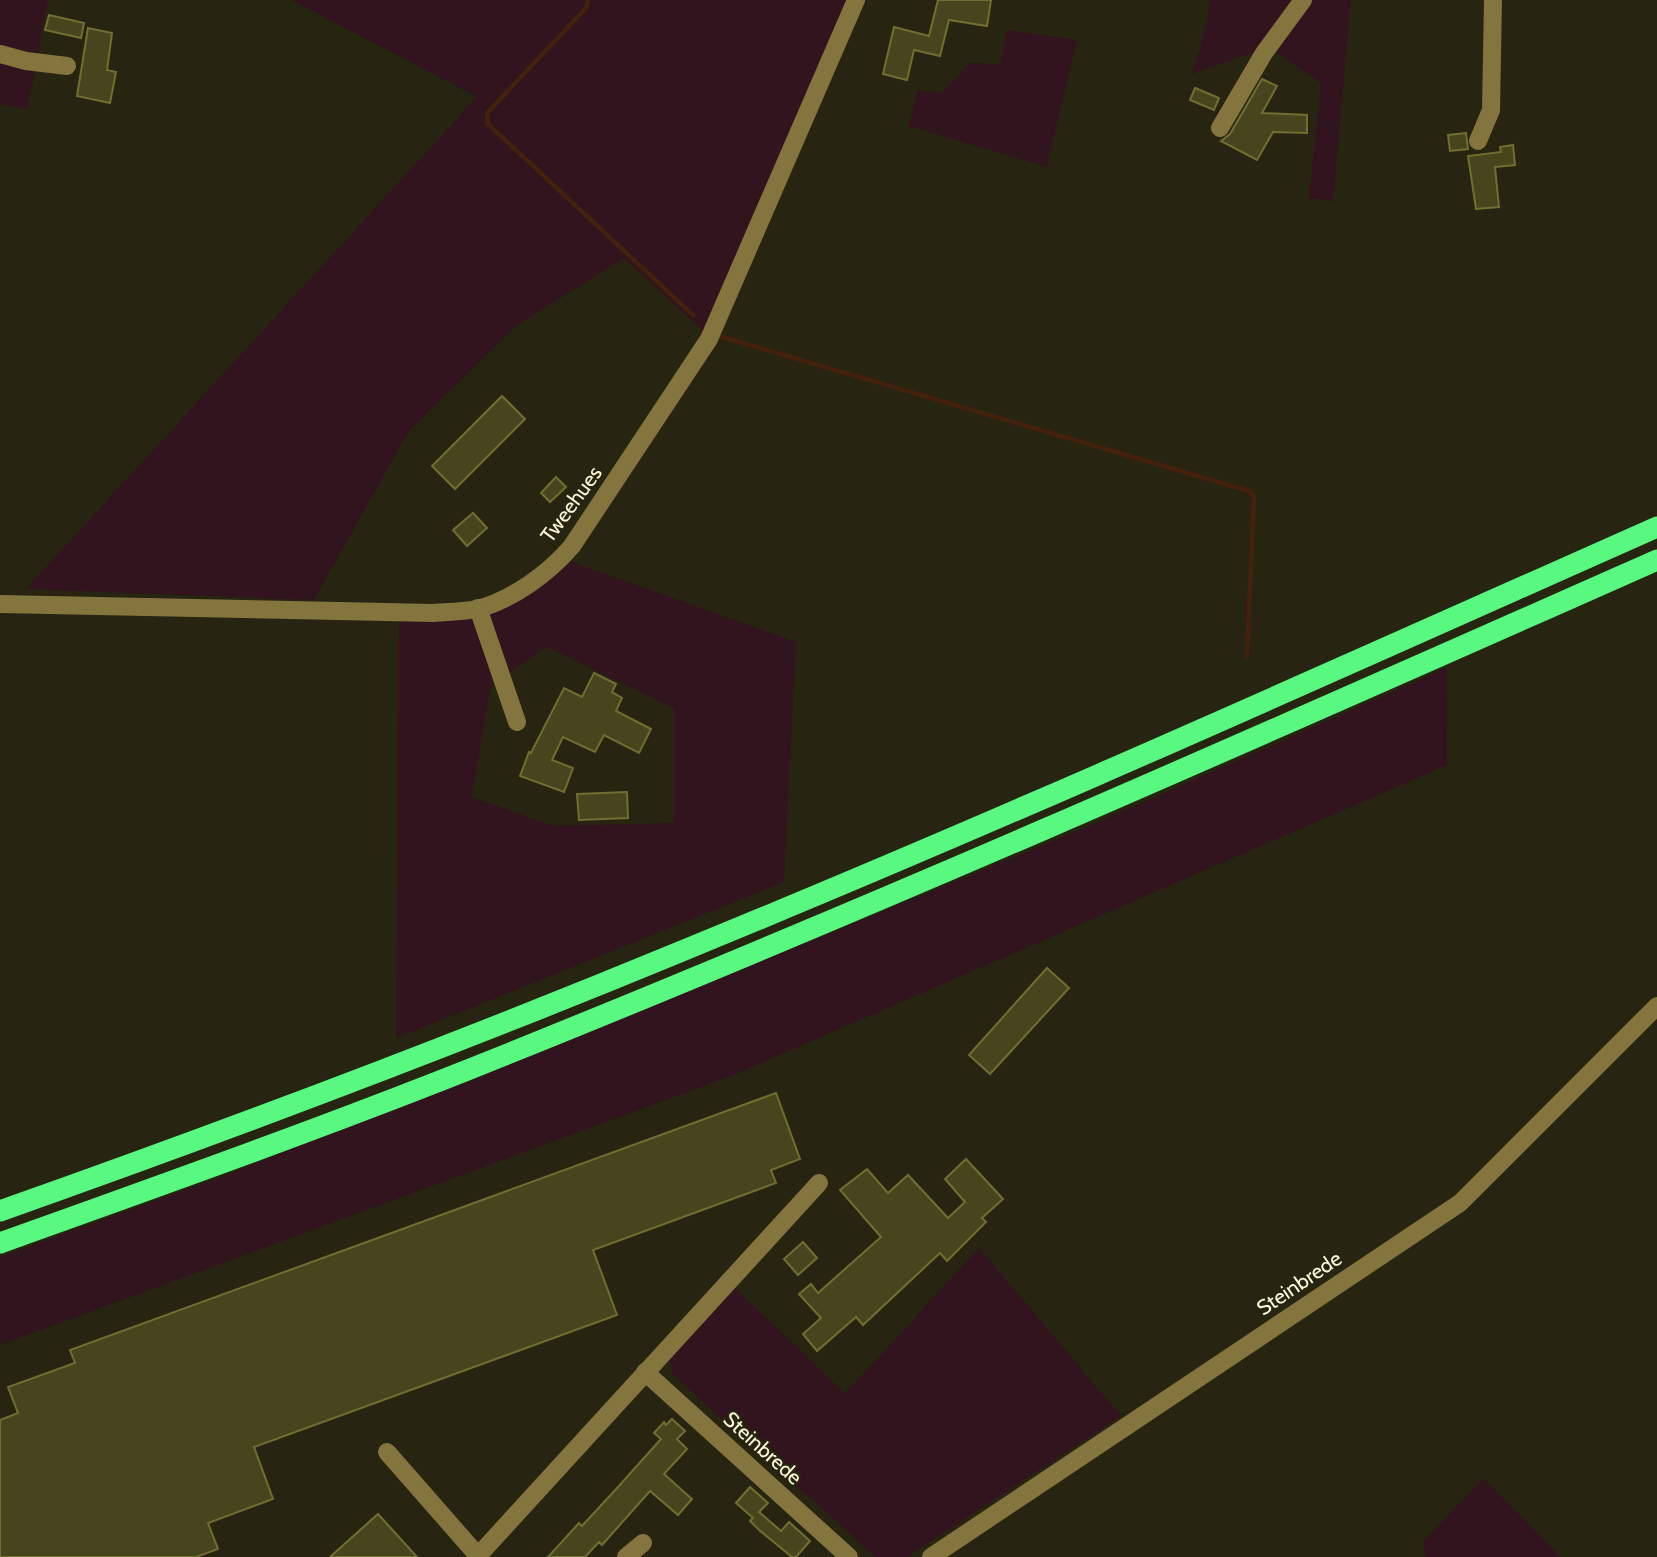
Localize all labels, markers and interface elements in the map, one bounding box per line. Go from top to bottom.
street label: Tweehues [535,461,607,547]
street label: Steinbrede [1252,1245,1346,1321]
street label: Steinbrede [719,1406,808,1490]

